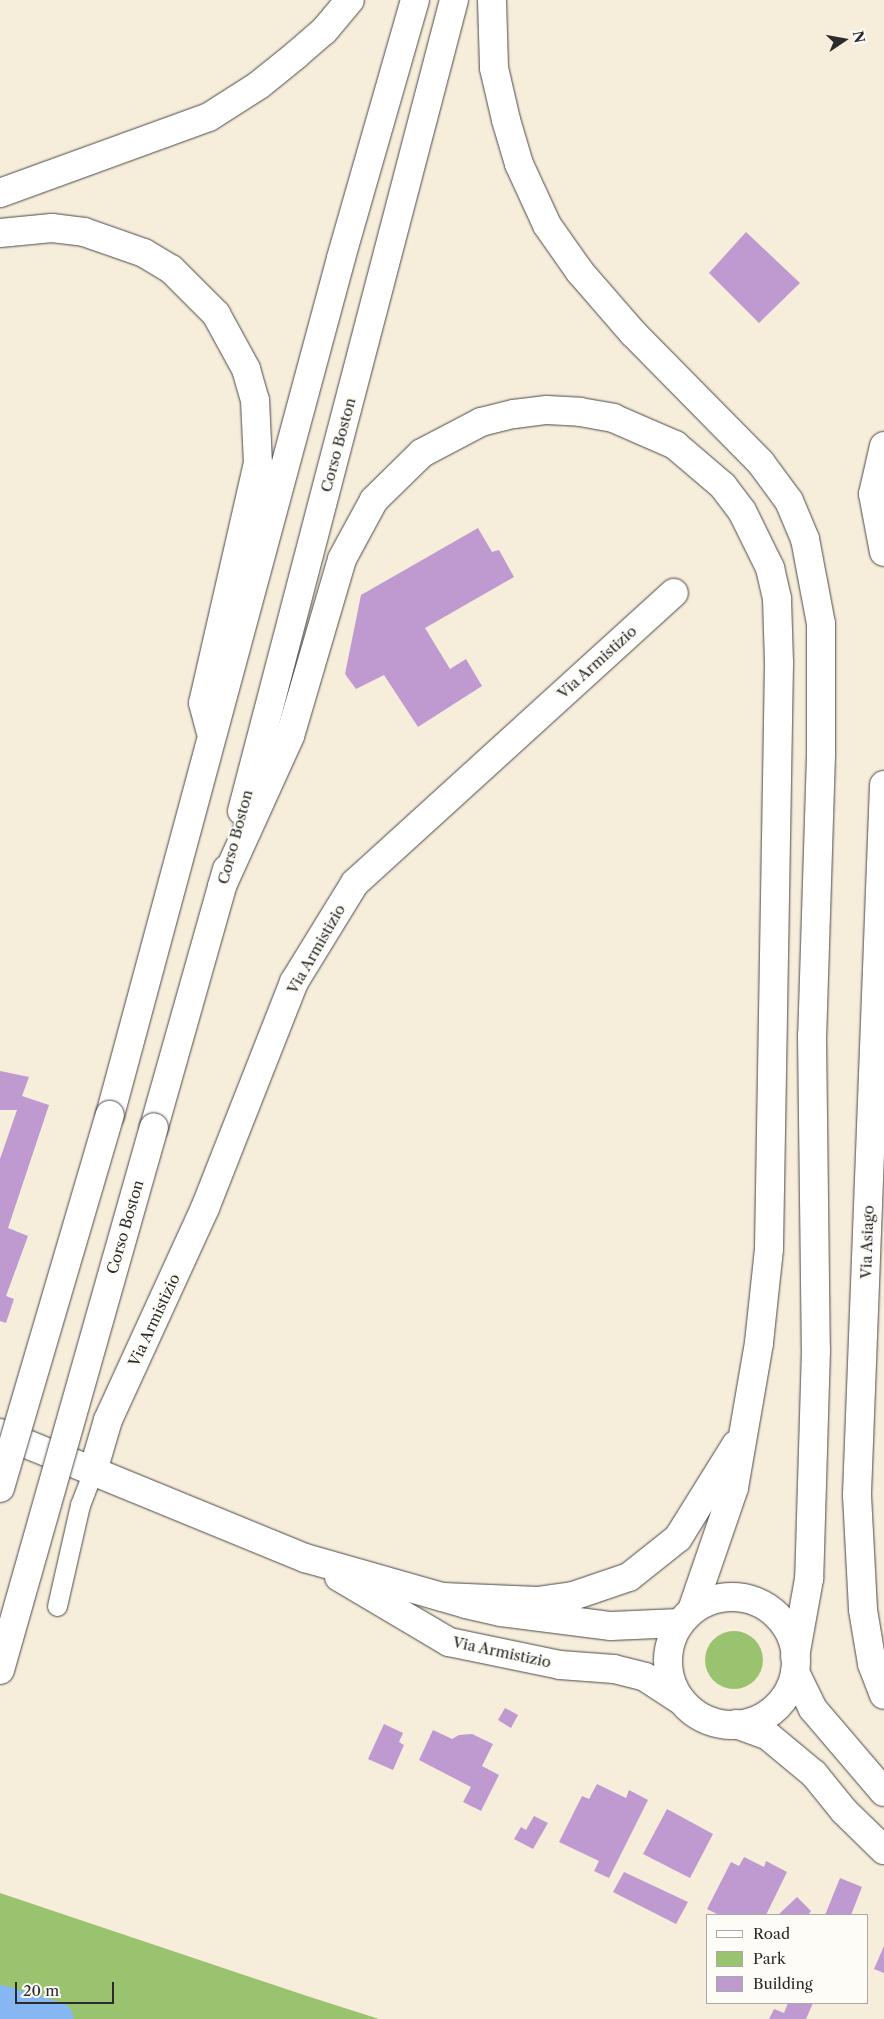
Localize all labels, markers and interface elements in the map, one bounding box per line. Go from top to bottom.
north arrow [819,15,869,65]
text: N [849,29,869,45]
street label: Corso Boston [317,396,359,494]
street label: Via Armistizio [553,621,641,703]
street label: Corso Boston [214,788,256,886]
street label: Via Armistizio [283,901,349,997]
street label: Corso Boston [103,1178,147,1276]
street label: Via Asiago [857,1204,877,1280]
street label: Via Armistizio [124,1270,184,1370]
street label: Via Armistizio [451,1633,553,1671]
legend [706,1914,869,2004]
text: Road [753,1924,790,1943]
text: Park [753,1949,786,1968]
scale bar [18,1972,116,2004]
text: Building [753,1974,813,1993]
text: 20 m [23,1981,59,2000]

